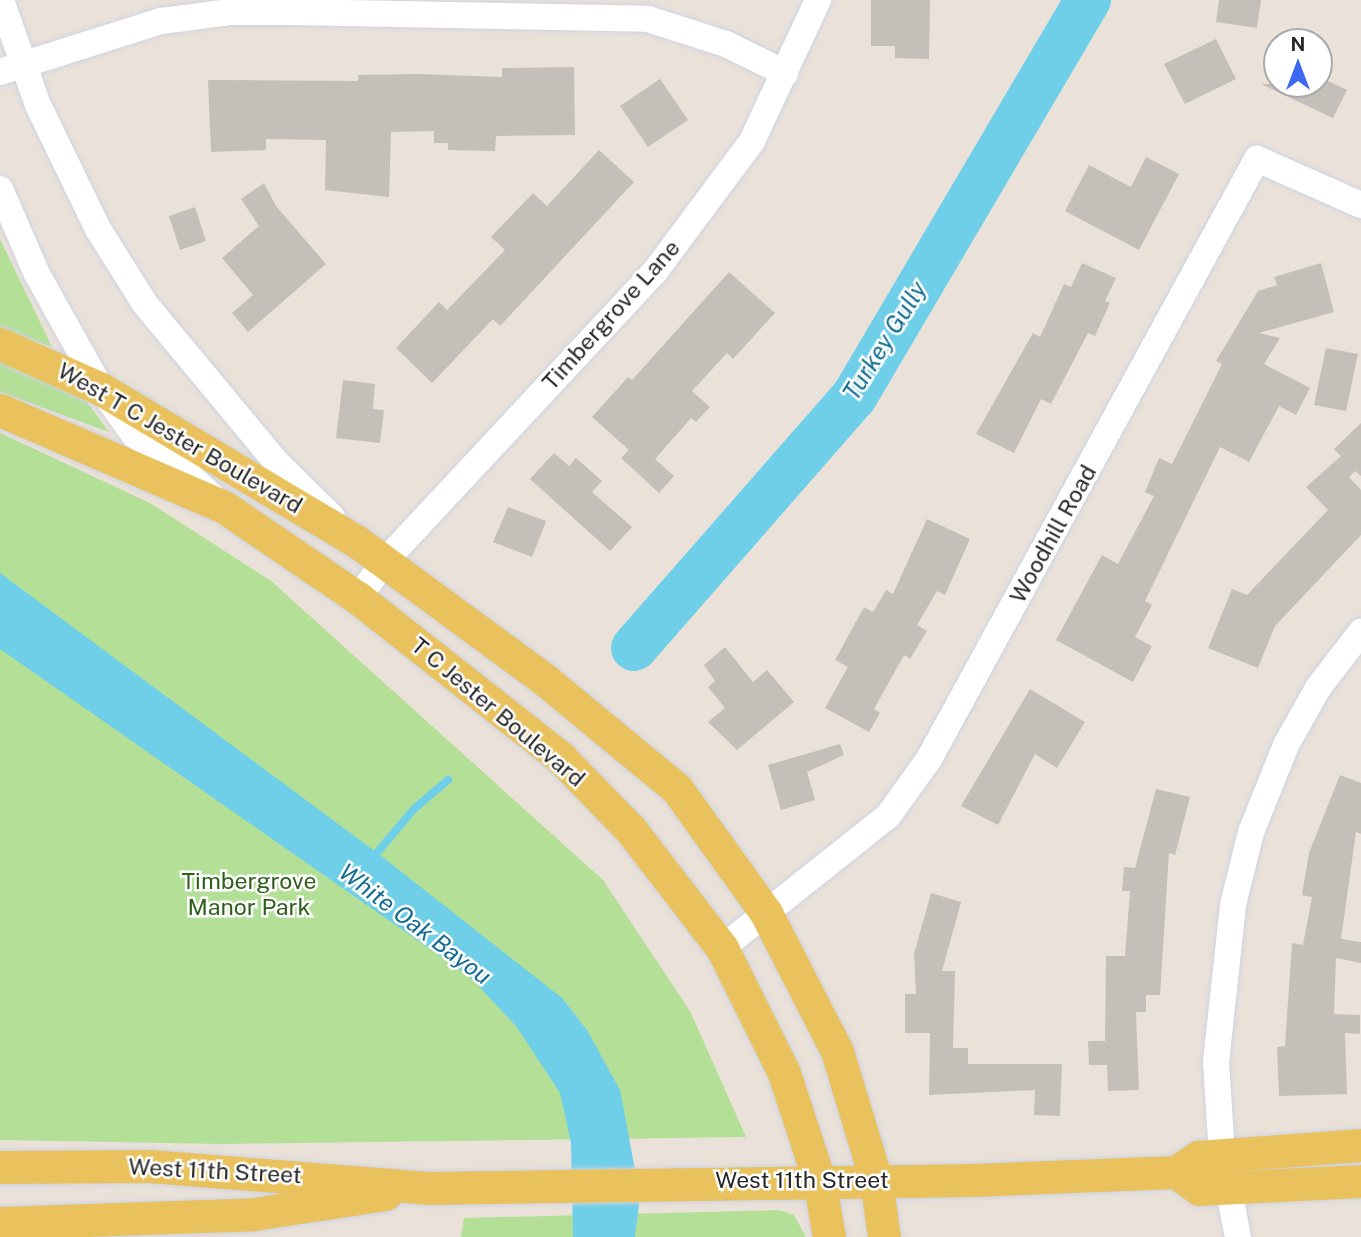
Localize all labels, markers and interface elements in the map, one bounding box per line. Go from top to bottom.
north arrow [1263,28,1333,98]
text: N [1291,33,1305,55]
street label: Timbergrove Lane [536,234,686,396]
water label: Turkey Gully [837,276,933,406]
street label: West T C Jester Boulevard [53,357,307,519]
street label: Woodhill Road [1004,460,1102,608]
street label: T C Jester Boulevard [406,631,590,793]
water label: White Oak Bayou [333,857,497,991]
park label: Timbergrove Manor Park [181,867,317,921]
street label: West 11th Street [128,1153,302,1189]
street label: West 11th Street [715,1166,889,1194]

